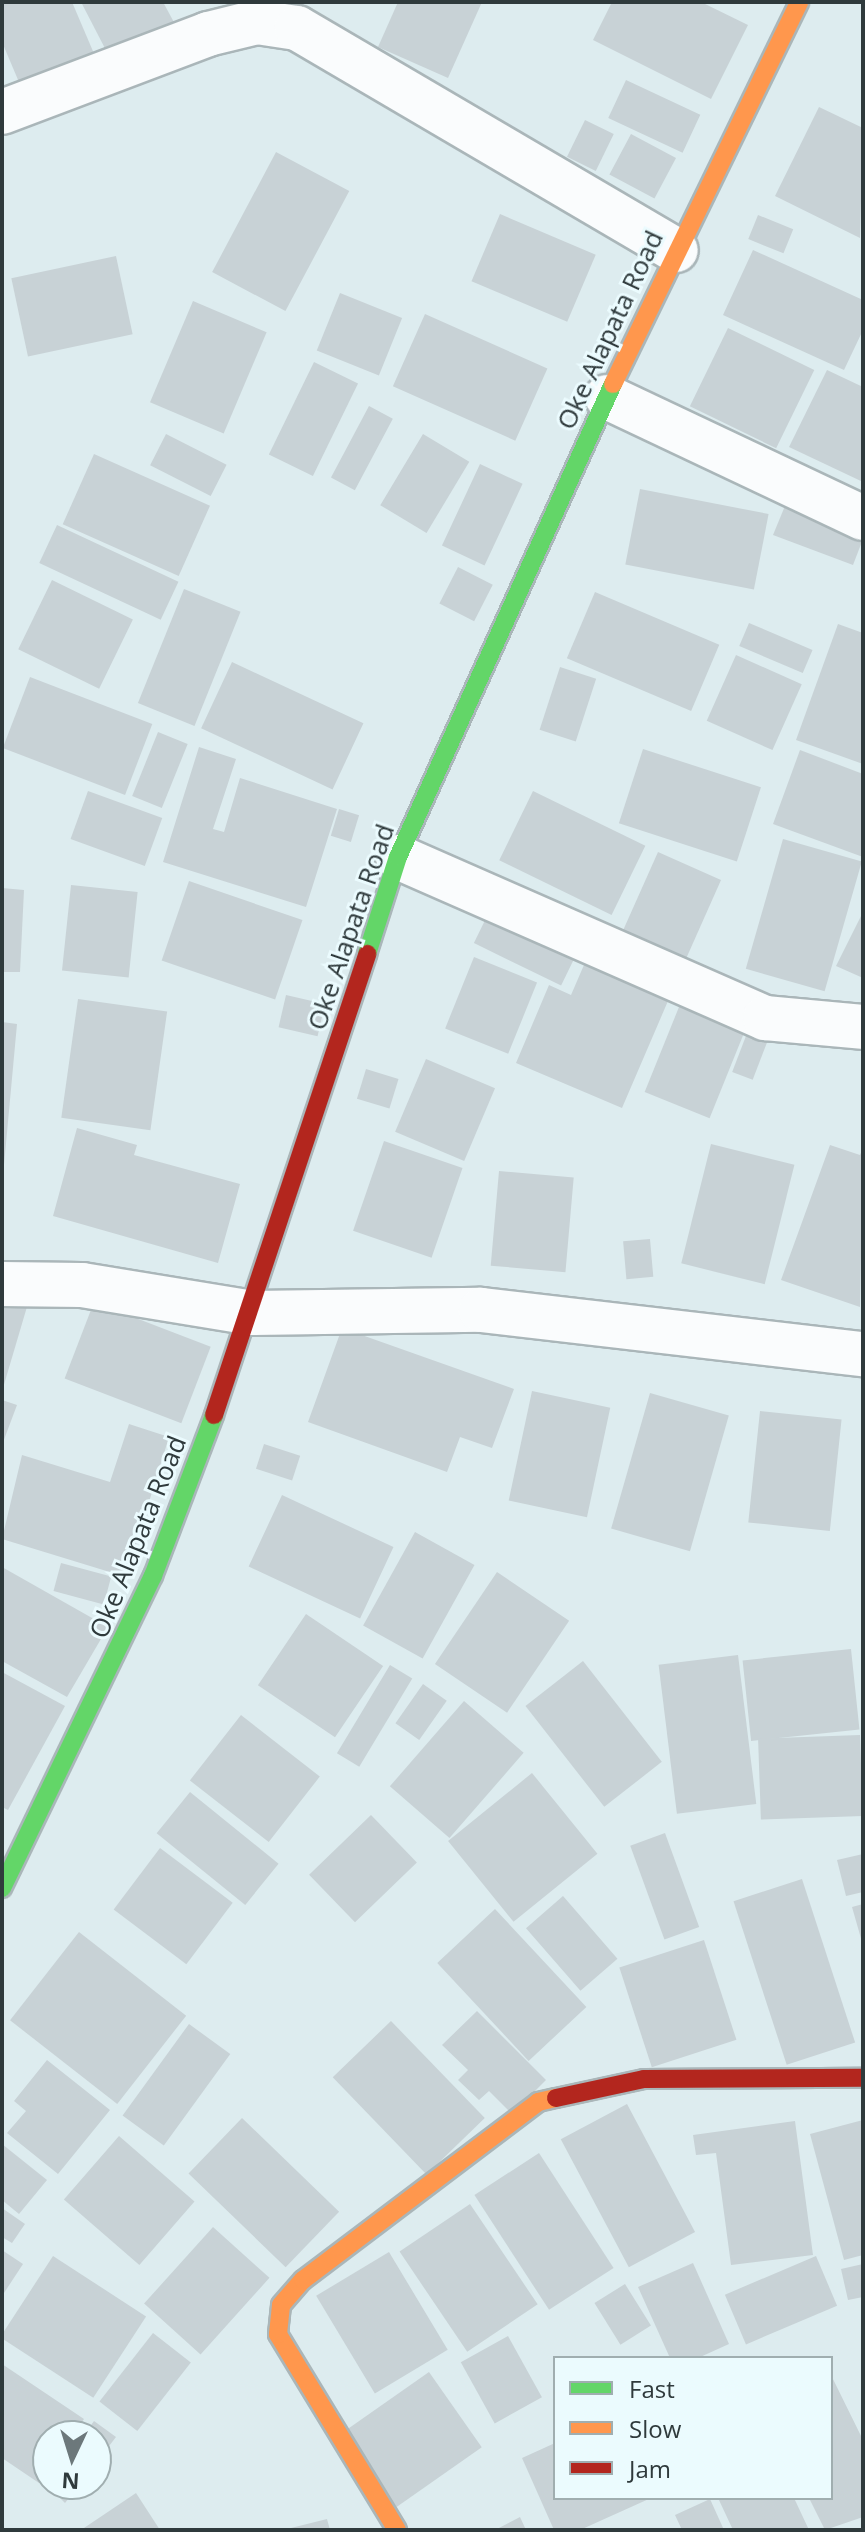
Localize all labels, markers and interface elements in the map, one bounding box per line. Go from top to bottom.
street label: Oke Alapata Road [550,226,670,434]
street label: Oke Alapata Road [301,820,401,1034]
street label: Oke Alapata Road [83,1431,193,1643]
legend [553,2356,833,2500]
text: Fast [629,2372,675,2405]
text: Slow [629,2412,681,2445]
north arrow [32,2420,112,2500]
text: Jam [629,2452,671,2485]
text: N [61,2466,80,2498]

